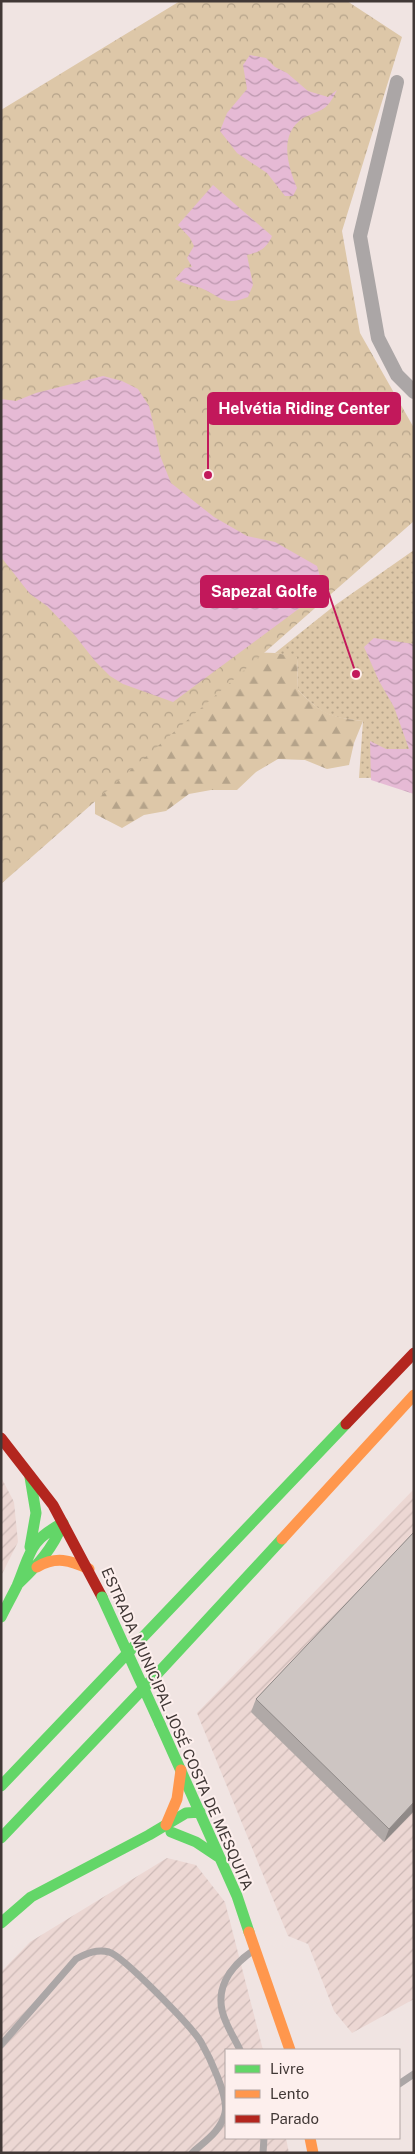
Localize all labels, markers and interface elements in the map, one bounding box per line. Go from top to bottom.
callout: Helvétia Riding Center [208,393,400,424]
text: Helvétia Riding Center [218,399,390,418]
callout: Sapezal Golfe [201,576,328,607]
text: Sapezal Golfe [211,582,317,601]
street label: ESTRADA MUNICIPAL JOSÉ COSTA DE MESQUITA [98,1565,257,1893]
legend [225,2049,400,2139]
text: Livre [270,2060,304,2077]
text: Lento [270,2085,309,2102]
text: Parado [270,2110,319,2127]

